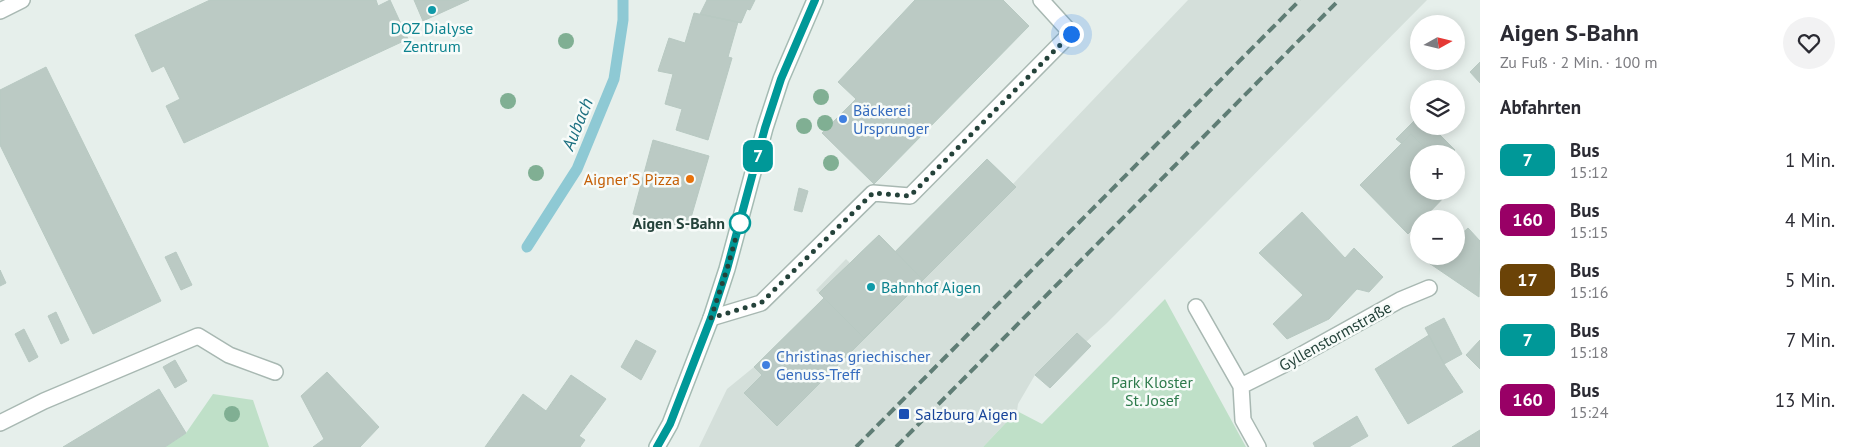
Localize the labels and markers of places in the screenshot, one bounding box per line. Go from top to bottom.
marker: DOZ Dialyse Zentrum [426,4,438,16]
place label: DOZ Dialyse Zentrum [390,18,474,56]
place label: Bäckerei Ursprunger [853,100,930,138]
marker: Bäckerei Ursprunger [837,113,849,125]
place label: Aigner'S Pizza [584,169,680,189]
marker: Aigner'S Pizza [684,173,696,185]
marker: Aigen S-Bahn [729,212,751,234]
place label: Aigen S-Bahn [632,213,725,233]
place label: Bahnhof Aigen [881,277,981,297]
marker: Bahnhof Aigen [865,281,877,293]
place label: Christinas griechischer Genuss-Treff [776,346,931,384]
marker: Christinas griechischer Genuss-Treff [760,359,772,371]
place label: Salzburg Aigen [915,404,1017,424]
marker: Salzburg Aigen [897,407,911,421]

